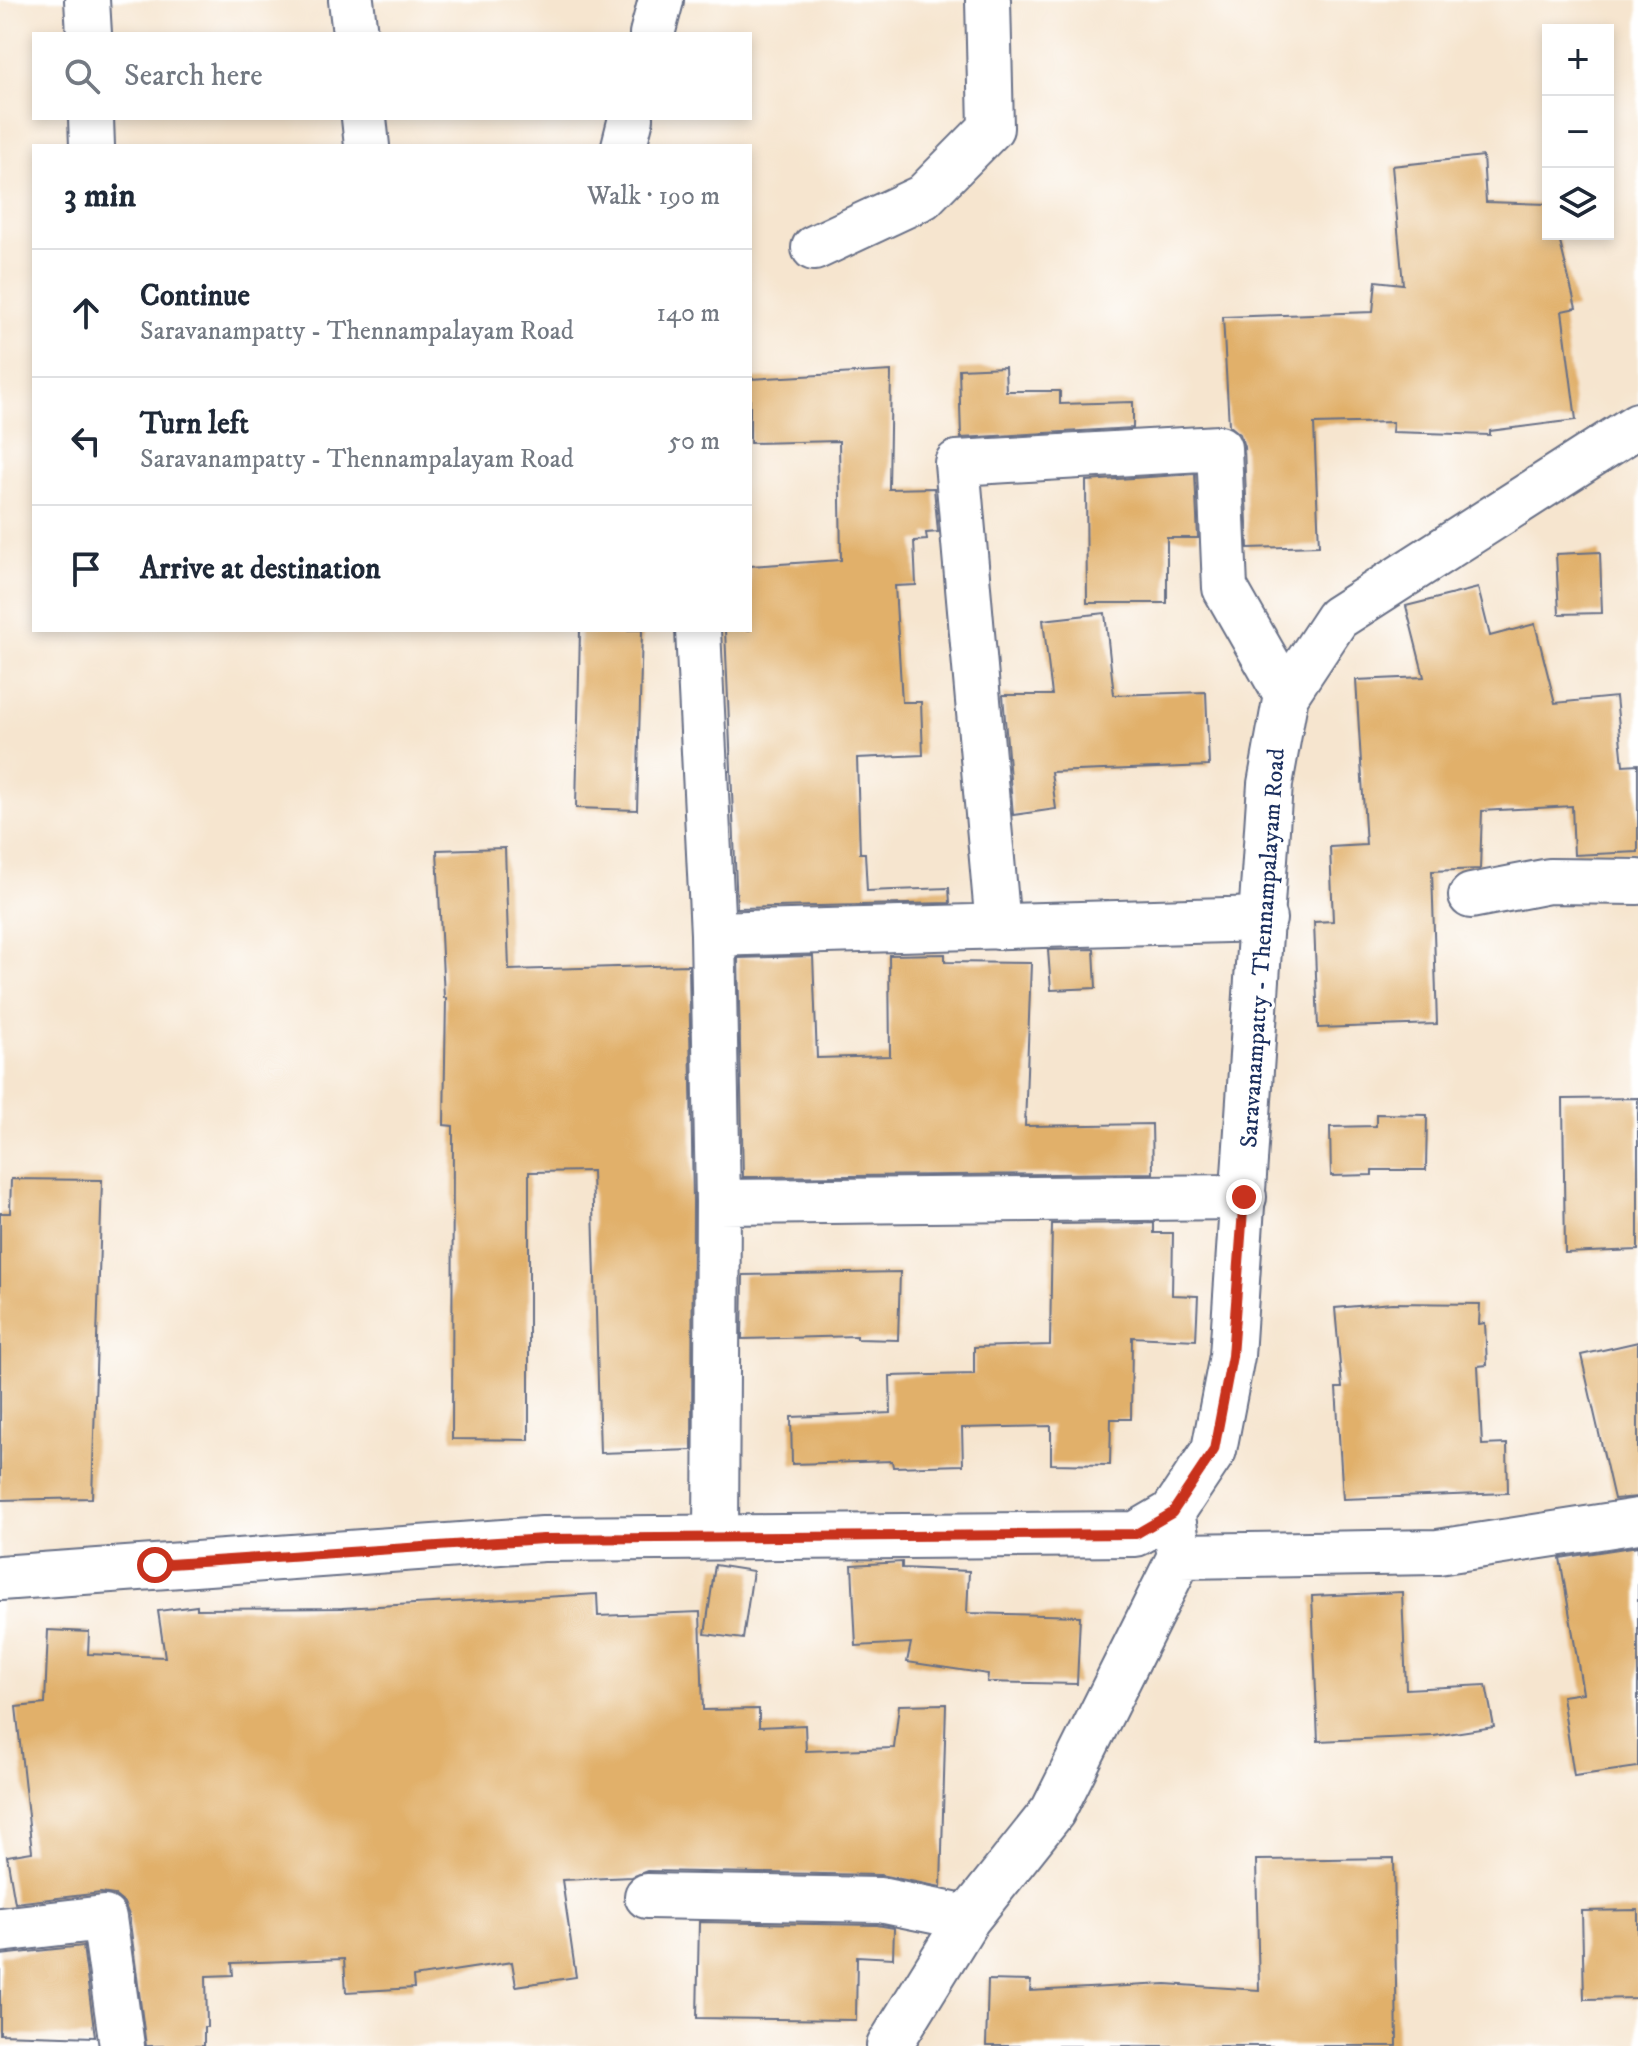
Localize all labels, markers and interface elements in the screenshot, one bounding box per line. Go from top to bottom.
map controls [1542,24,1614,240]
button: + [1542,24,1614,96]
search box [32,32,752,120]
icon: search [60,54,104,98]
text: Search here [124,58,263,95]
button: − [1542,96,1614,168]
button: layers [1542,168,1614,240]
text: 3 min [64,175,136,217]
text: Walk · 190 m [587,180,720,213]
text: Continue [140,278,250,315]
icon: ahead [64,291,108,335]
text: 140 m [656,297,720,330]
text: Saravanampatty - Thennampalayam Road [140,315,574,348]
text: Turn left [140,406,249,443]
icon: left [64,419,108,463]
text: 50 m [668,425,720,458]
text: Saravanampatty - Thennampalayam Road [140,443,574,476]
icon: arrive [64,547,108,591]
text: Arrive at destination [140,551,381,588]
street label: Saravanampatty - Thennampalayam Road [1234,747,1292,1149]
route end [1226,1179,1262,1215]
route start [137,1547,173,1583]

